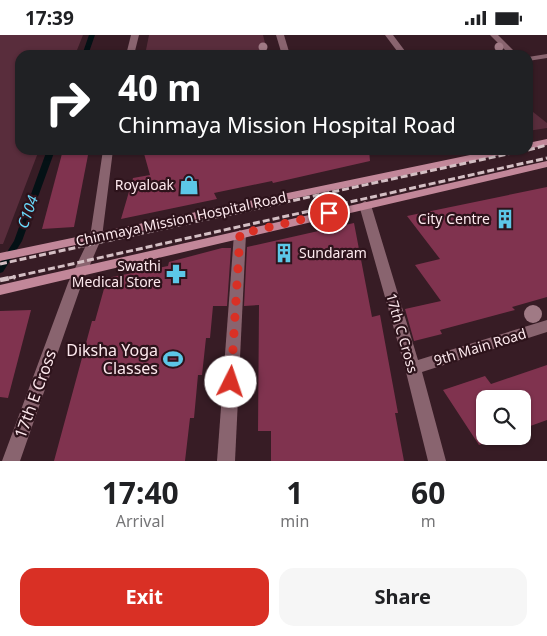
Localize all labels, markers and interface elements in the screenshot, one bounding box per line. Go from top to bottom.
text: 17:39 [25,5,74,31]
text: 40 m [118,64,201,111]
icon: right [35,70,100,135]
text: Chinmaya Mission Hospital Road [118,109,456,139]
shop icon: Royaloak [178,174,200,196]
place label: Royaloak [115,175,175,194]
street label: Chinmaya Mission Hospital Road [74,187,288,250]
water label: C104 [12,192,42,231]
pin [308,192,350,234]
icon: arrive [315,199,343,227]
building icon: City Centre [494,208,516,230]
place label: City Centre [418,209,490,228]
building icon: Sundaram [273,242,295,264]
place label: Sundaram [299,243,367,262]
place label: Swathi Medical Store [72,256,161,291]
pharmacy icon: Swathi Medical Store [165,263,187,285]
street label: 17th C Cross [382,291,423,375]
street label: 9th Main Road [431,323,528,370]
place label: Diksha Yoga Classes [66,339,158,379]
street label: 17th E Cross [9,347,61,441]
sports icon: Diksha Yoga Classes [162,348,184,370]
position arrow [204,355,256,407]
map controls [476,390,531,445]
button: search [476,390,531,445]
text: 17:40 [102,472,179,513]
text: 1 [286,472,303,513]
text: 60 [411,472,445,513]
text: Arrival [116,510,165,532]
text: min [280,510,309,532]
text: m [421,510,436,532]
button: Exit [20,568,269,626]
button: Share [279,568,527,626]

